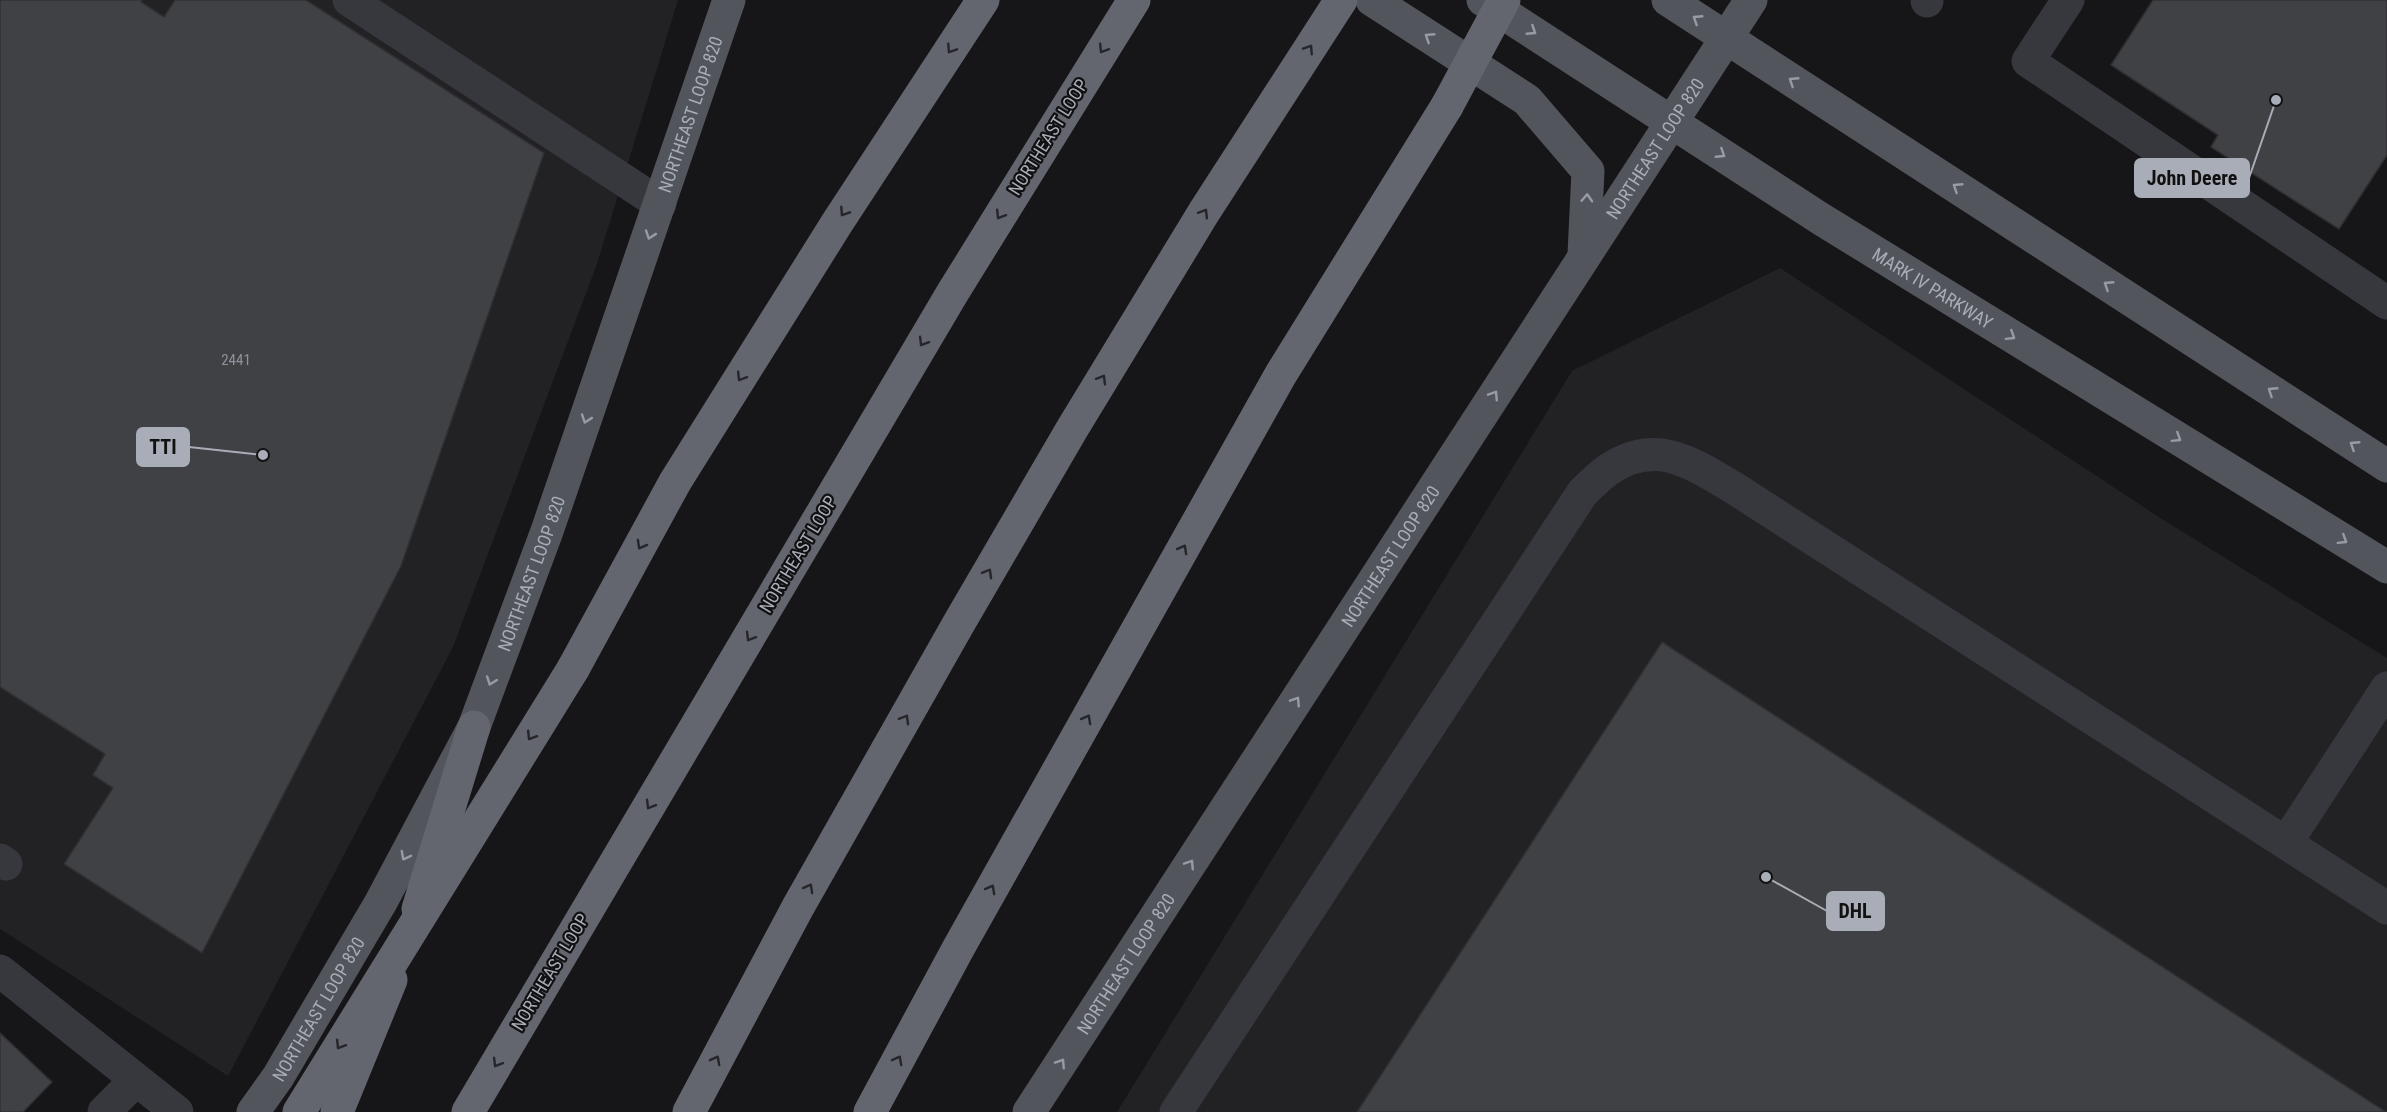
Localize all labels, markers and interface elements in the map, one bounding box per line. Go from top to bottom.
one-way arrow [1693,14,1703,26]
one-way arrow [1526,24,1536,36]
one-way arrow [1425,32,1435,44]
street label: NORTHEAST LOOP 820 [653,33,726,195]
one-way arrow [947,42,958,53]
one-way arrow [1099,42,1110,53]
one-way arrow [1302,45,1314,55]
street label: NORTHEAST LOOP 820 [1601,74,1708,223]
street label: NORTHEAST LOOP [1004,75,1092,199]
one-way arrow [1789,77,1800,88]
one-way arrow [1715,147,1726,158]
callout: John Deere [2135,159,2249,197]
text: John Deere [2147,166,2237,190]
one-way arrow [1953,183,1964,194]
one-way arrow [1580,193,1593,202]
one-way arrow [840,205,851,216]
one-way arrow [996,209,1008,219]
one-way arrow [1196,209,1208,219]
one-way arrow [644,229,657,240]
street label: MARK IV PARKWAY [1869,243,1997,333]
one-way arrow [2104,281,2114,293]
one-way arrow [2005,328,2015,340]
one-way arrow [919,336,931,346]
house number: 2441 [221,351,251,369]
one-way arrow [736,371,748,381]
one-way arrow [1095,375,1107,385]
one-way arrow [2268,387,2278,399]
one-way arrow [1487,391,1498,402]
one-way arrow [580,413,593,424]
callout: TTI [137,428,189,466]
one-way arrow [2171,430,2181,442]
text: TTI [149,435,177,459]
one-way arrow [2350,441,2361,452]
street label: NORTHEAST LOOP 820 [1337,482,1443,630]
street label: NORTHEAST LOOP [755,492,841,616]
street label: NORTHEAST LOOP 820 [493,493,569,654]
one-way arrow [2337,533,2347,545]
one-way arrow [637,538,648,549]
one-way arrow [1175,545,1187,556]
one-way arrow [981,569,993,579]
one-way arrow [745,631,757,641]
one-way arrow [485,675,498,686]
one-way arrow [1289,696,1300,707]
one-way arrow [897,714,909,725]
one-way arrow [1080,715,1091,726]
one-way arrow [527,730,539,740]
one-way arrow [646,799,657,809]
one-way arrow [401,850,412,860]
one-way arrow [1182,860,1194,870]
one-way arrow [801,884,813,894]
one-way arrow [984,885,995,896]
street label: NORTHEAST LOOP 820 [1072,889,1179,1038]
callout: DHL [1827,892,1884,930]
text: DHL [1838,899,1872,923]
street label: NORTHEAST LOOP [507,910,593,1034]
street label: NORTHEAST LOOP 820 [267,933,369,1085]
one-way arrow [336,1039,348,1049]
one-way arrow [709,1056,720,1066]
one-way arrow [891,1056,902,1067]
one-way arrow [493,1057,504,1067]
one-way arrow [1053,1059,1065,1069]

